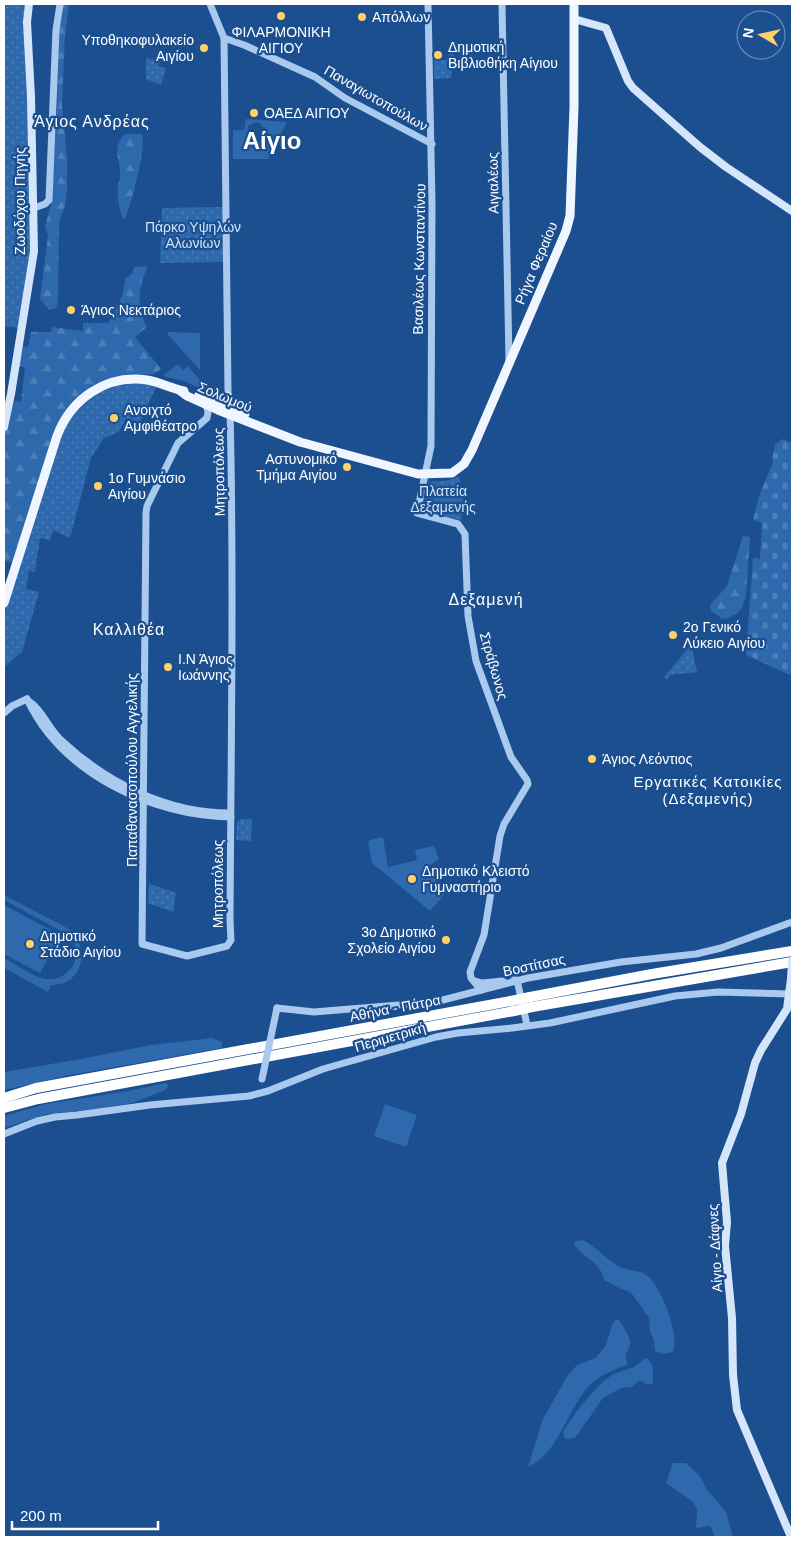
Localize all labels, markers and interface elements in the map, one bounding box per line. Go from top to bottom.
place label: Απόλλων [372,9,430,25]
marker: ΦΙΛΑΡΜΟΝΙΚΗ ΑΙΓΙΟΥ [275,10,287,22]
north arrow [736,10,786,60]
marker: Απόλλων [356,11,368,23]
place label: ΦΙΛΑΡΜΟΝΙΚΗ ΑΙΓΙΟΥ [231,24,331,56]
text: N [739,27,757,39]
place label: Υποθηκοφυλακείο Αιγίου [81,32,194,64]
place label: Δημοτική Βιβλιοθήκη Αίγιου [448,39,558,71]
marker: Υποθηκοφυλακείο Αιγίου [198,42,210,54]
marker: Δημοτική Βιβλιοθήκη Αίγιου [432,49,444,61]
street label: Παναγιωτοπούλων [321,62,431,134]
place label: ΟΑΕΔ ΑΙΓΙΟΥ [264,105,350,121]
marker: ΟΑΕΔ ΑΙΓΙΟΥ [248,107,260,119]
district label: Άγιος Ανδρέας [34,113,150,130]
district label: Αίγιο [243,127,301,154]
street label: Ζωοδόχου Πηγής [12,147,28,255]
street label: Αιγιαλέως [484,152,502,214]
street label: Βασιλέως Κωνσταντίνου [410,183,428,335]
park label: Πάρκο Υψηλών Αλωνίων [145,219,241,251]
street label: Ρήγα Φεραίου [511,219,561,307]
place label: Άγιος Νεκτάριος [81,302,181,318]
marker: Άγιος Νεκτάριος [65,304,77,316]
street label: Σολωμού [195,378,255,416]
place label: Aνοιχτό Aμφιθέατρο [124,402,197,434]
marker: Aνοιχτό Aμφιθέατρο [108,412,120,424]
street label: Μητροπόλεως [210,427,228,516]
place label: Αστυνομικό Τμήμα Αιγίου [256,451,337,483]
marker: Αστυνομικό Τμήμα Αιγίου [341,461,353,473]
place label: 1ο Γυμνάσιο Αιγίου [108,470,186,502]
marker: 1ο Γυμνάσιο Αιγίου [92,480,104,492]
park label: Πλατεία Δεξαμενής [410,483,476,515]
district label: Δεξαμενή [448,591,524,609]
place label: 2ο Γενικό Λύκειο Αιγίου [683,619,765,651]
district label: Καλλιθέα [93,621,165,638]
marker: 2ο Γενικό Λύκειο Αιγίου [667,629,679,641]
street label: Στράβωνος [477,630,511,702]
place label: Ι.Ν Άγιος Ιωάννης [178,651,233,683]
marker: Ι.Ν Άγιος Ιωάννης [162,661,174,673]
street label: Παπαθανασοπούλου Αγγελικής [124,673,140,867]
place label: Άγιος Λεόντιος [602,751,693,767]
marker: Άγιος Λεόντιος [586,753,598,765]
district label: Εργατικές Κατοικίες (Δεξαμενής) [633,773,783,807]
street label: Μητροπόλεως [210,839,226,928]
place label: Δημοτικό Κλειστό Γυμναστήριο [422,863,530,895]
marker: Δημοτικό Κλειστό Γυμναστήριο [406,873,418,885]
place label: 3ο Δημοτικό Σχολείο Αιγίου [348,924,436,956]
place label: Δημοτικό Στάδιο Αιγίου [40,928,121,960]
marker: 3ο Δημοτικό Σχολείο Αιγίου [440,934,452,946]
marker: Δημοτικό Στάδιο Αιγίου [24,938,36,950]
street label: Βοστίτσας [501,951,567,979]
street label: Αθήνα - Πάτρα [348,991,442,1025]
street label: Περιμετρική [353,1019,427,1055]
street label: Αίγιο - Δάφνες [705,1203,725,1293]
scale bar [12,1498,159,1530]
text: 200 m [20,1507,62,1524]

